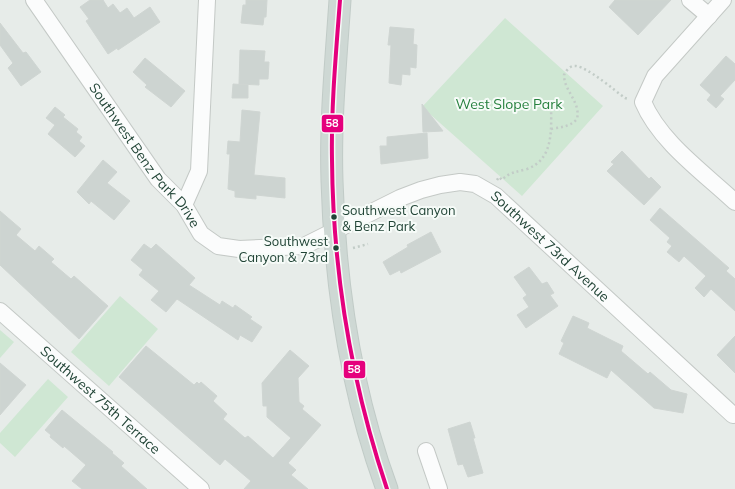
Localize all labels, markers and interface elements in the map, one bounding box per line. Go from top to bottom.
street label: Southwest Benz Park Drive [85,79,204,231]
park label: West Slope Park [456,95,563,113]
line badge: 58 [321,114,344,133]
text: 58 [325,116,339,130]
street label: Southwest 73rd Avenue [487,187,613,306]
place label: Southwest Canyon & Benz Park [342,202,456,234]
marker: Southwest Canyon & Benz Park [329,212,339,222]
place label: Southwest Canyon & 73rd [239,233,328,265]
marker: Southwest Canyon & 73rd [331,243,341,253]
street label: Southwest 75th Terrace [37,342,164,458]
line badge: 58 [343,360,366,379]
text: 58 [347,362,361,376]

